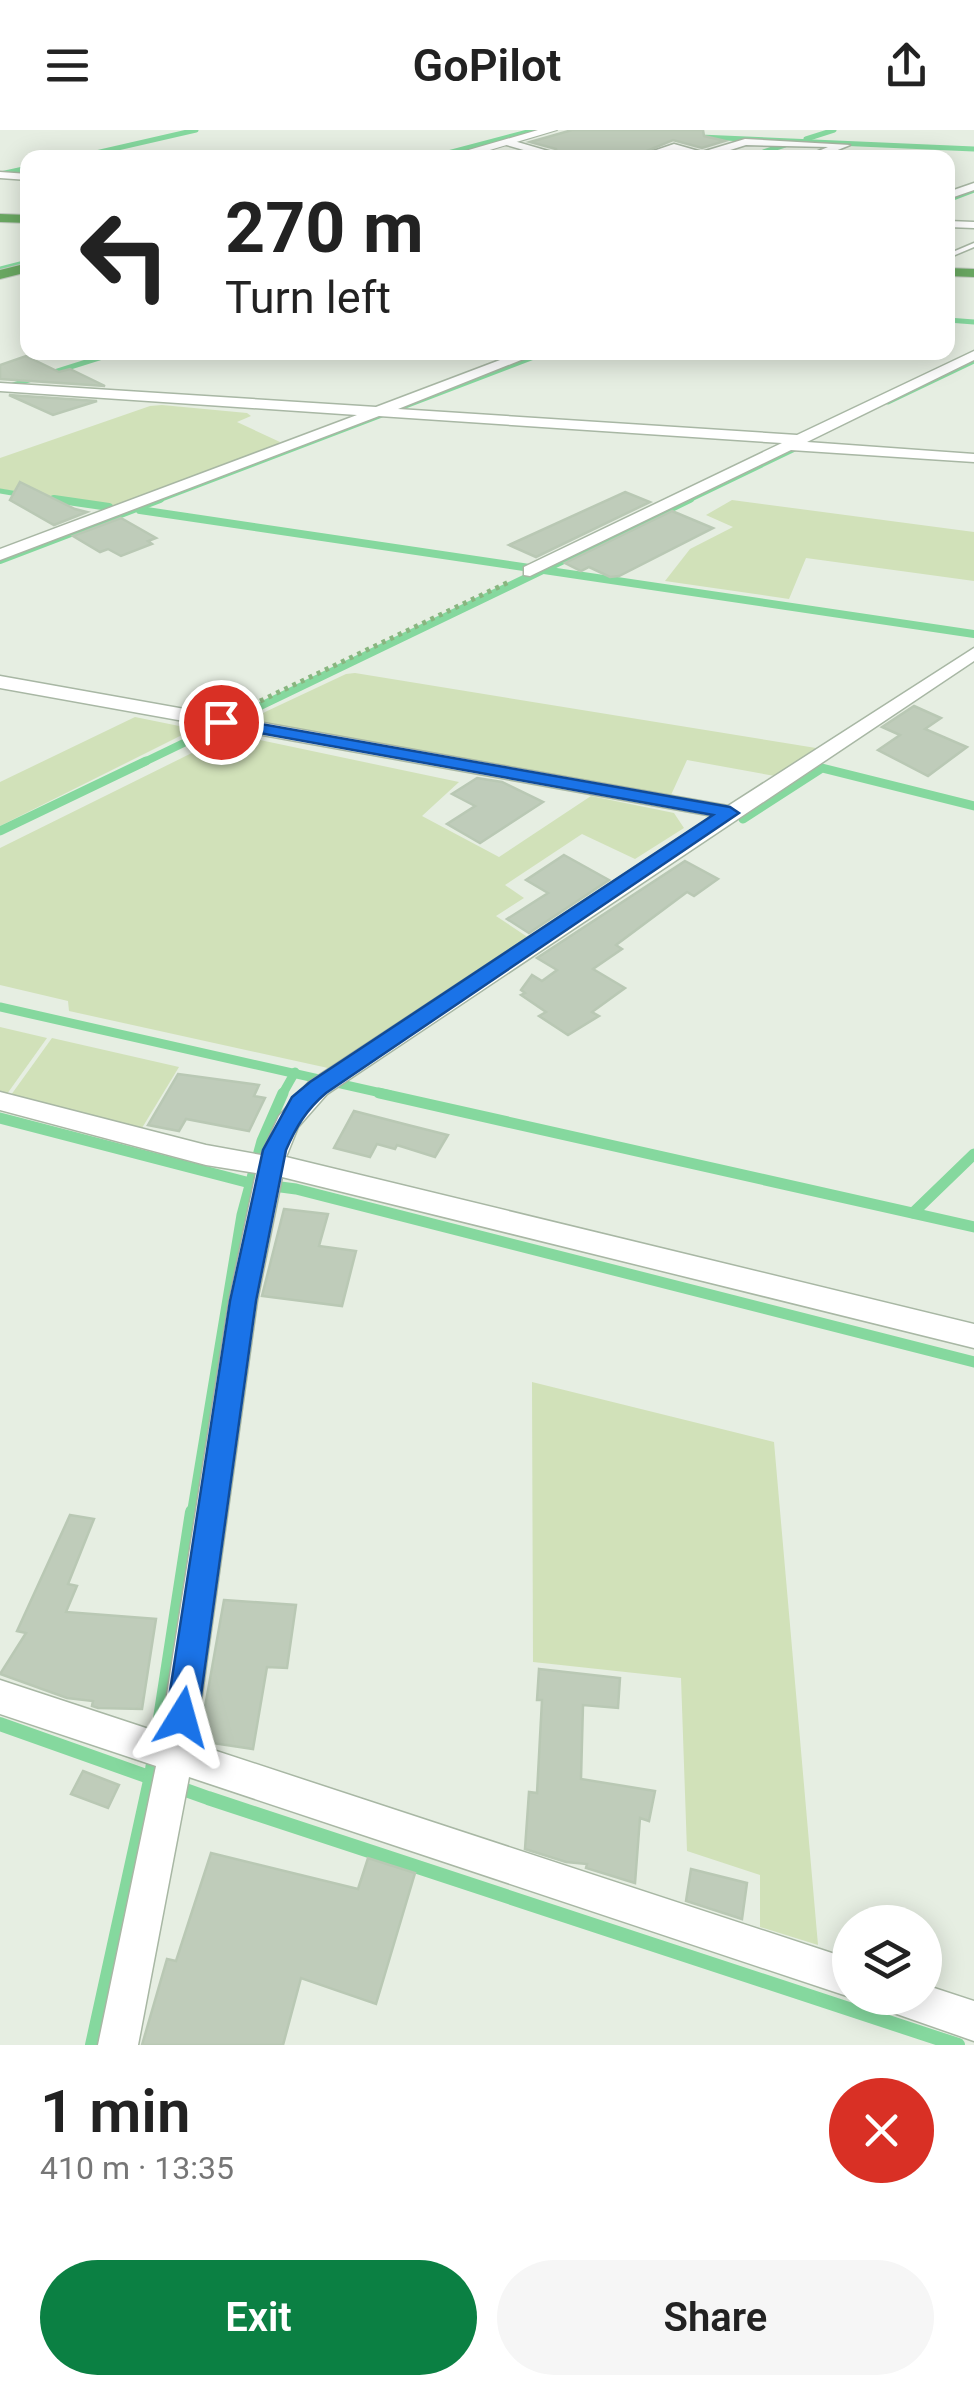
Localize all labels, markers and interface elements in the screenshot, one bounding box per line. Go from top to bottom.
icon: menu [40,38,95,93]
icon: share [879,38,934,93]
text: GoPilot [413,39,561,92]
text: 270 m [225,187,424,269]
icon: left [60,190,190,320]
text: Turn left [225,271,391,324]
pin [179,680,264,765]
icon: arrive [194,695,249,750]
position arrow [130,1665,234,1769]
map controls [832,1905,942,2015]
button: layers [832,1905,942,2015]
text: 1 min [40,2076,190,2147]
button: close [829,2078,934,2183]
text: 410 m · 13:35 [40,2149,234,2187]
button: Exit [40,2260,477,2375]
button: Share [497,2260,934,2375]

